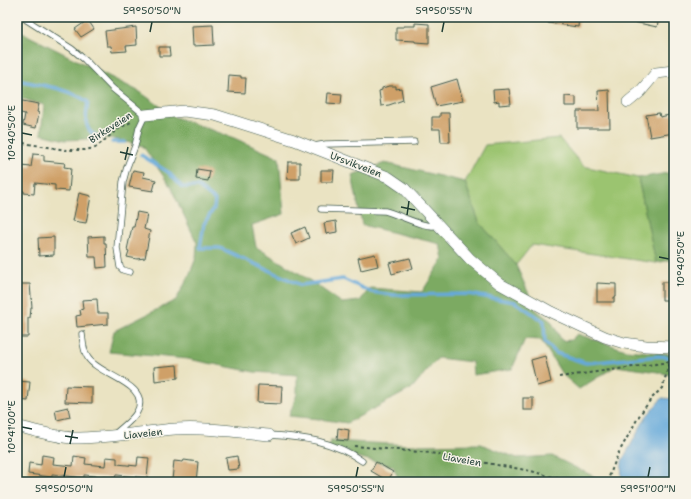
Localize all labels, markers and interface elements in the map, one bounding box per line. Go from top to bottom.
text: 59°50'50"N [123,4,181,17]
text: 59°50'55"N [416,4,472,17]
text: 10°40'50"E [5,105,18,161]
street label: Birkeveien [86,109,134,146]
street label: Ursvikveien [328,149,384,180]
text: 10°40'50"E [674,231,687,287]
text: 10°41'00"E [5,400,18,454]
street label: Liaveien [123,425,163,442]
street label: Liaveien [442,450,482,469]
text: 59°50'50"N [35,482,93,495]
text: 59°50'55"N [328,482,384,495]
text: 59°51'00"N [620,482,676,495]

